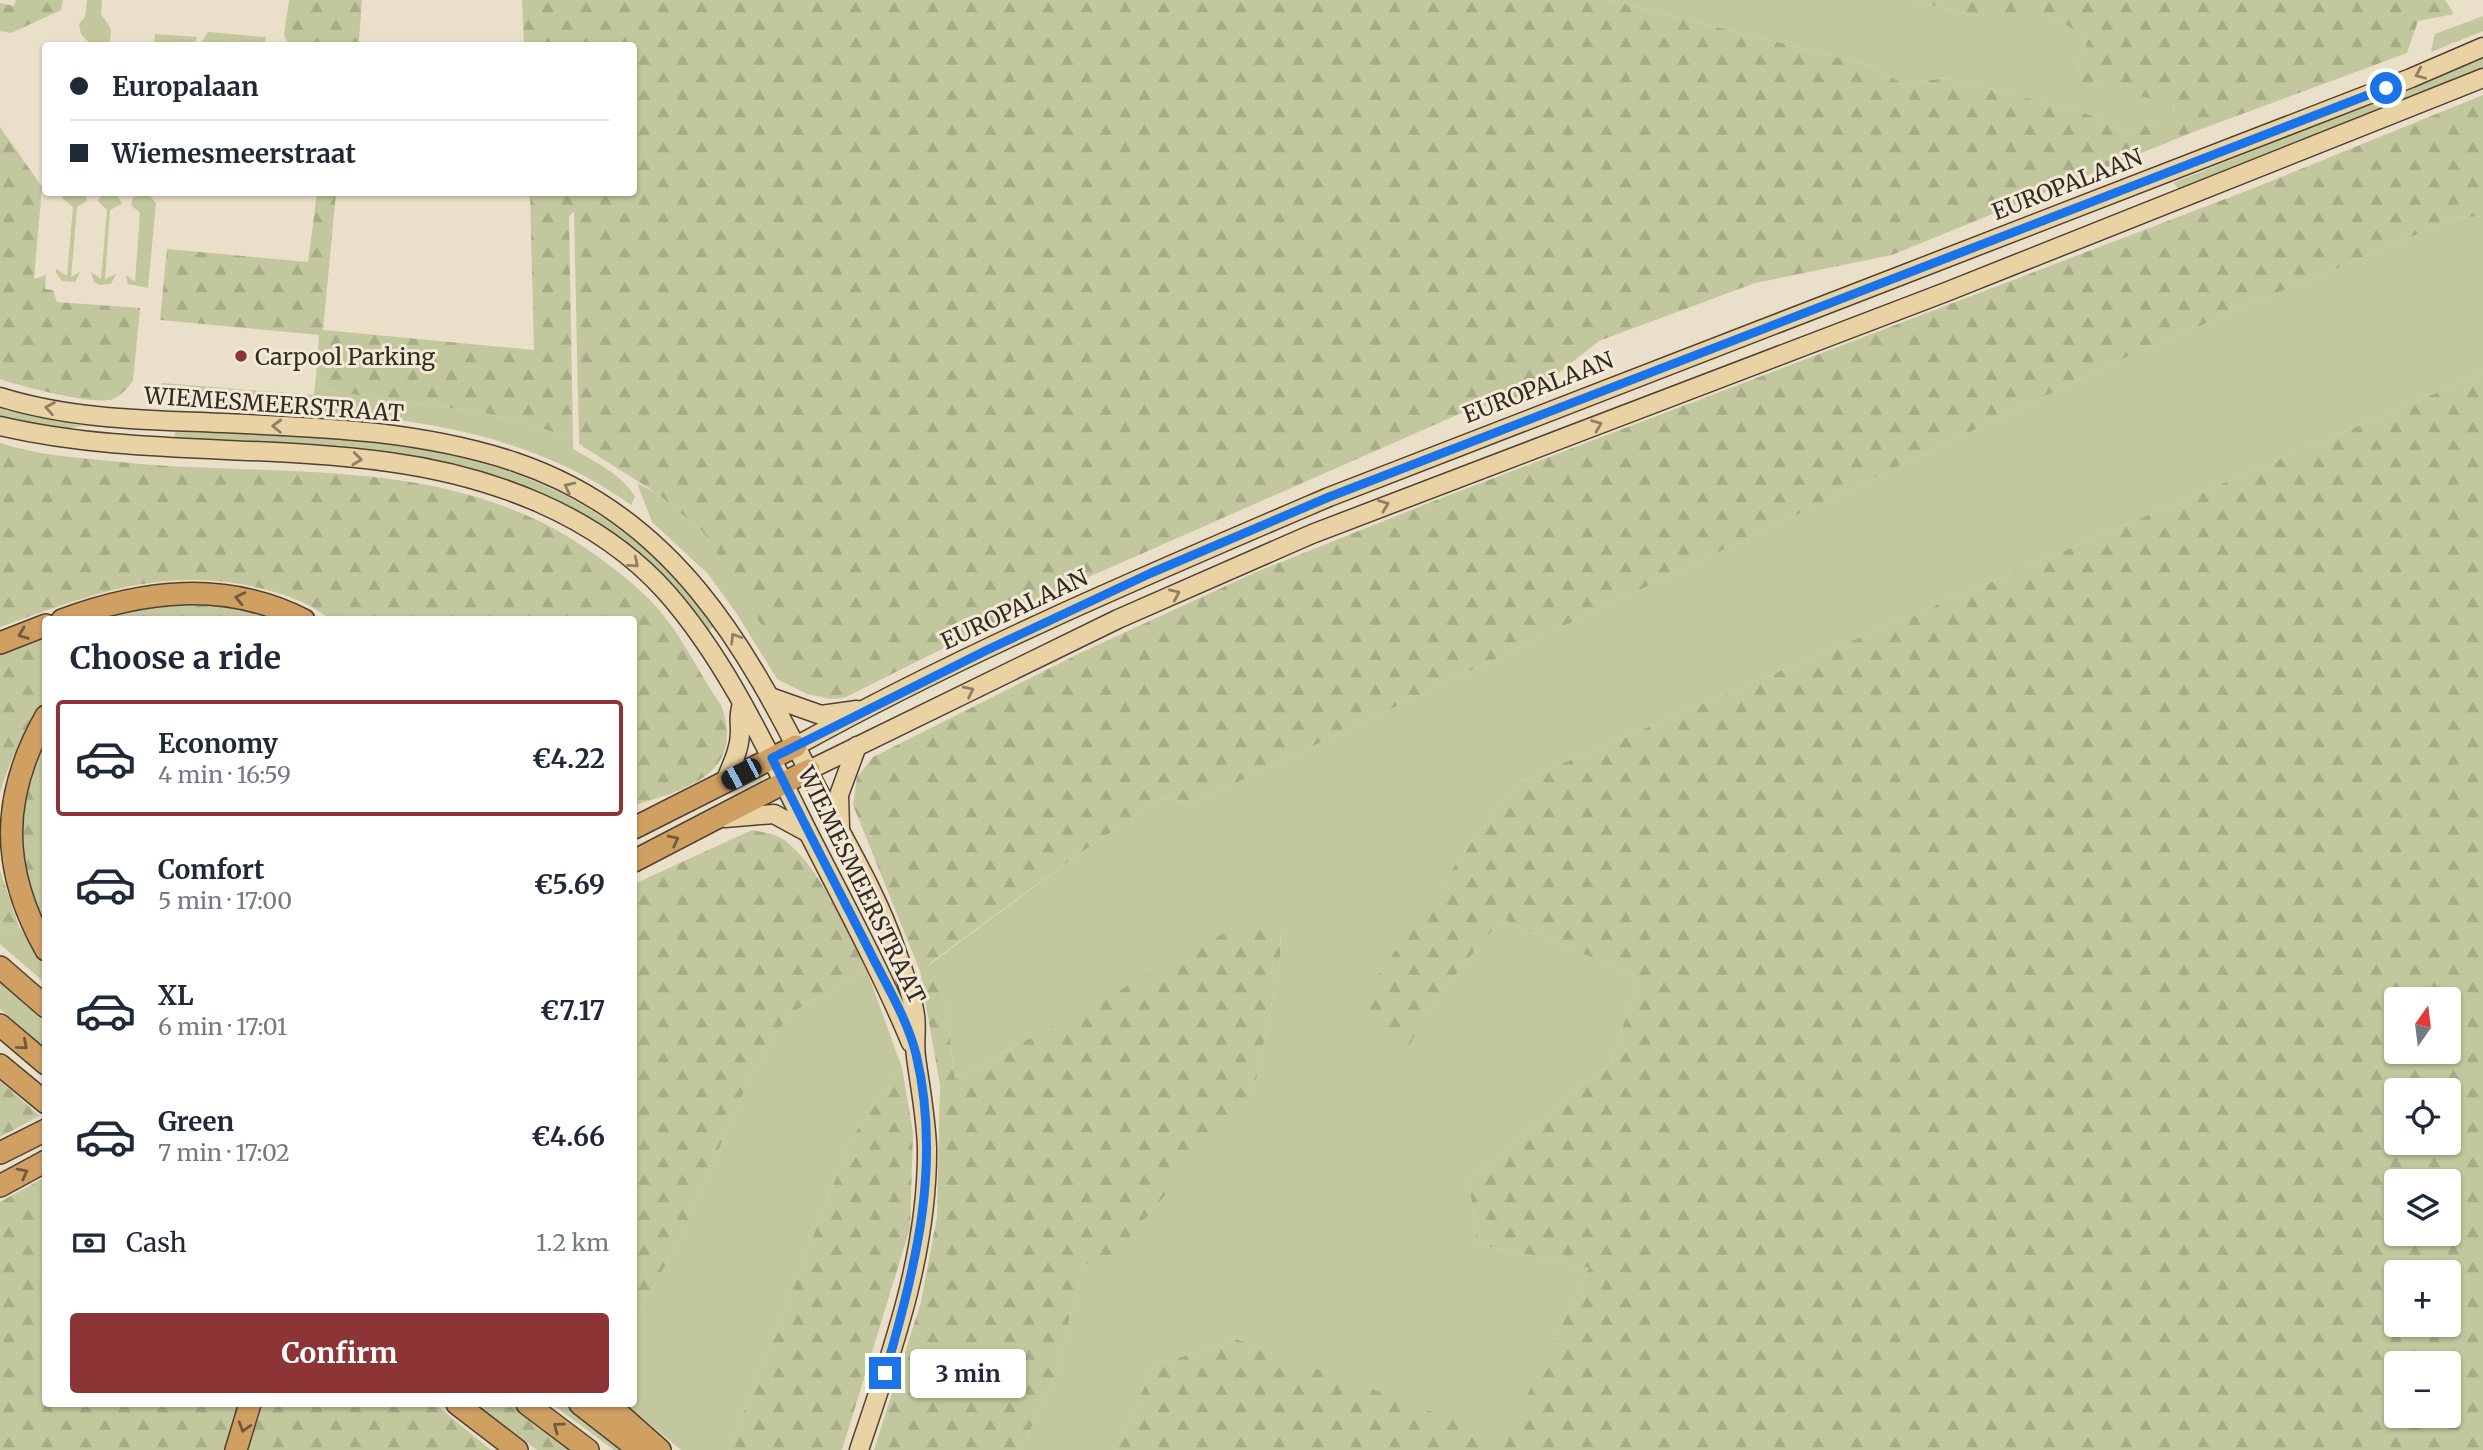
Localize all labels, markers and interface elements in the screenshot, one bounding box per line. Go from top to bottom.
one-way arrow [2415,66,2428,80]
text: Europalaan [112,70,259,103]
route start [2370,72,2402,104]
text: Wiemesmeerstraat [112,137,356,170]
street label: EUROPALAAN [1988,142,2146,226]
place label: Carpool Parking [255,342,435,371]
street label: EUROPALAAN [1459,345,1617,429]
marker: Carpool Parking [233,348,249,364]
street label: WIEMESMEERSTRAAT [142,380,405,428]
one-way arrow [45,402,57,417]
one-way arrow [271,418,282,433]
one-way arrow [1591,419,1603,433]
one-way arrow [352,451,363,466]
one-way arrow [564,481,576,495]
one-way arrow [1378,500,1390,514]
one-way arrow [626,555,639,567]
street label: EUROPALAAN [936,562,1092,656]
one-way arrow [1168,588,1180,602]
one-way arrow [234,592,246,606]
one-way arrow [17,626,29,640]
one-way arrow [731,632,744,645]
text: Choose a ride [70,638,281,678]
one-way arrow [962,685,974,699]
icon: car [74,727,137,790]
text: Economy [158,727,278,760]
text: €4.22 [532,742,605,775]
car [718,755,765,793]
text: 4 min · 16:59 [158,760,291,789]
street label: WIEMESMEERSTRAAT [791,761,932,1008]
one-way arrow [667,835,679,849]
icon: car [74,853,137,916]
text: Comfort [158,853,264,886]
text: €5.69 [534,868,605,901]
text: 5 min · 17:00 [158,886,292,915]
icon: car [74,979,137,1042]
text: XL [158,979,194,1012]
north arrow [2384,987,2460,1064]
map controls [2384,987,2461,1428]
text: €7.17 [540,994,605,1027]
text: 6 min · 17:01 [158,1012,287,1041]
one-way arrow [15,1037,28,1049]
button: locate [2384,1078,2461,1155]
icon: car [74,1105,137,1168]
text: Green [158,1105,234,1138]
text: €4.66 [531,1120,605,1153]
text: 7 min · 17:02 [158,1138,290,1167]
one-way arrow [16,1168,28,1182]
button: layers [2384,1169,2461,1246]
icon: cash [70,1224,108,1262]
text: Cash [126,1226,187,1259]
text: 1.2 km [536,1228,609,1257]
button: + [2384,1260,2461,1337]
button: Confirm [70,1313,609,1393]
callout: 3 min [910,1348,1025,1398]
button: − [2384,1351,2461,1428]
route end [869,1357,901,1389]
text: 3 min [935,1359,1001,1388]
one-way arrow [237,1421,252,1433]
one-way arrow [553,1422,565,1435]

